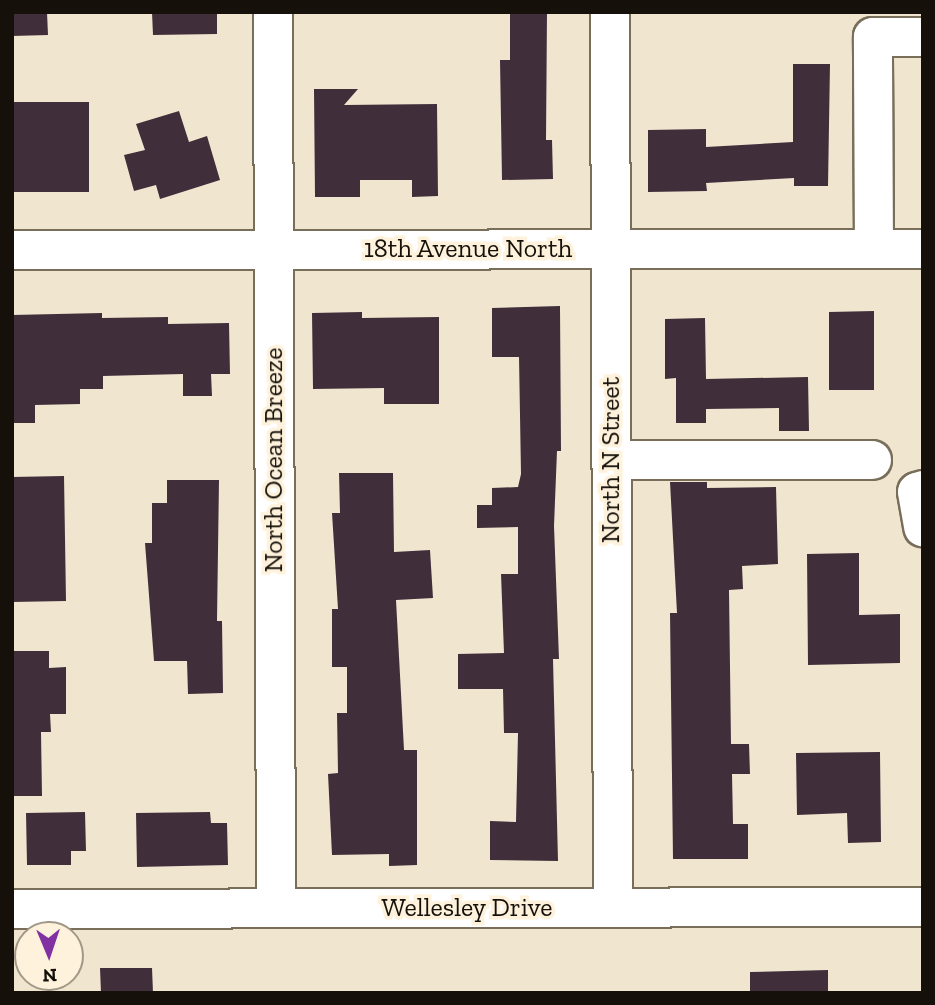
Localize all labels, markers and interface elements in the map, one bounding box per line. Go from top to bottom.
street label: 18th Avenue North [363,233,573,265]
street label: North Ocean Breeze [258,348,290,572]
street label: North N Street [595,377,627,543]
street label: Wellesley Drive [381,892,553,924]
north arrow [14,921,84,991]
text: N [42,964,57,987]

